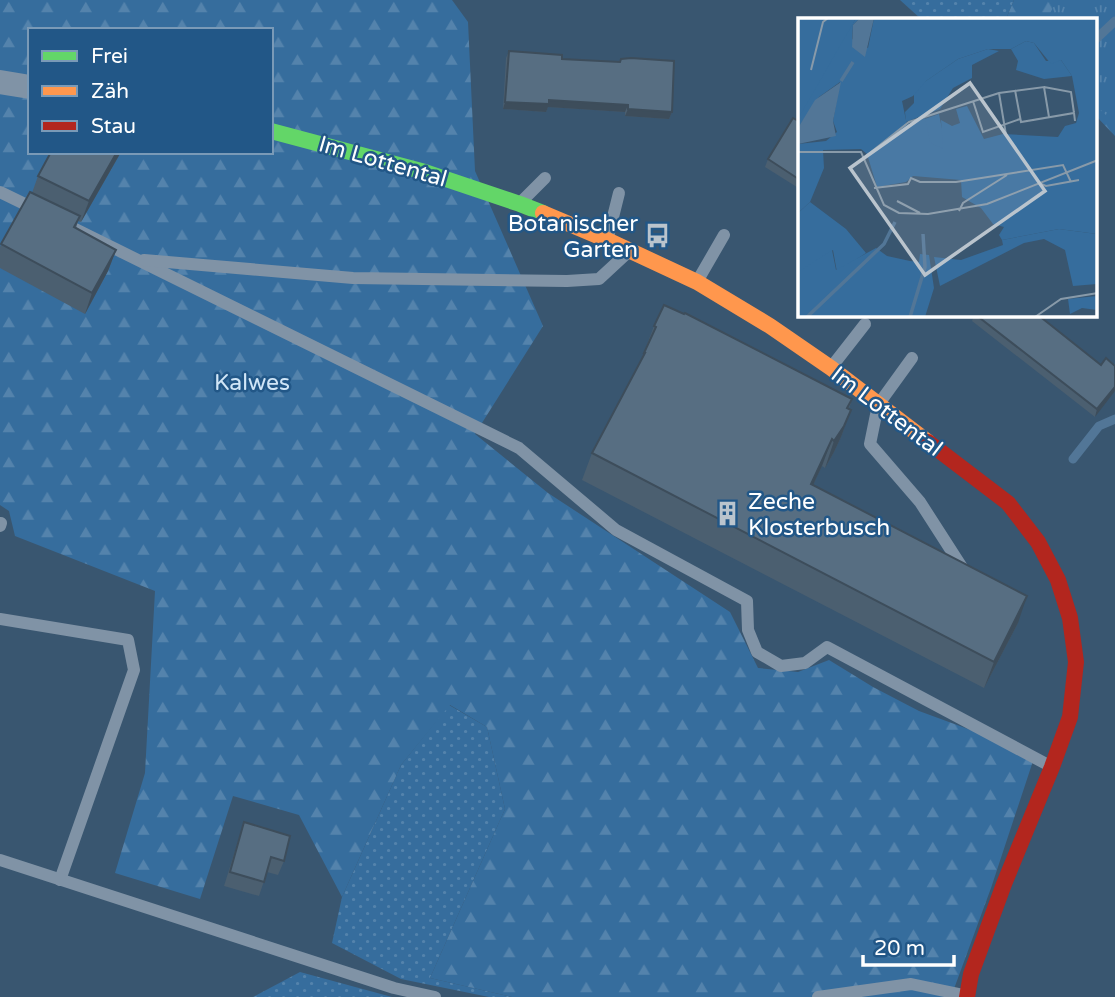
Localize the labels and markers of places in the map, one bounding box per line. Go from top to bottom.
place label: Botanischer Garten [508,210,638,264]
bus stop icon: Botanischer Garten [644,222,672,250]
place label: Zeche Klosterbusch [748,488,890,542]
building icon: Zeche Klosterbusch [714,500,742,528]

